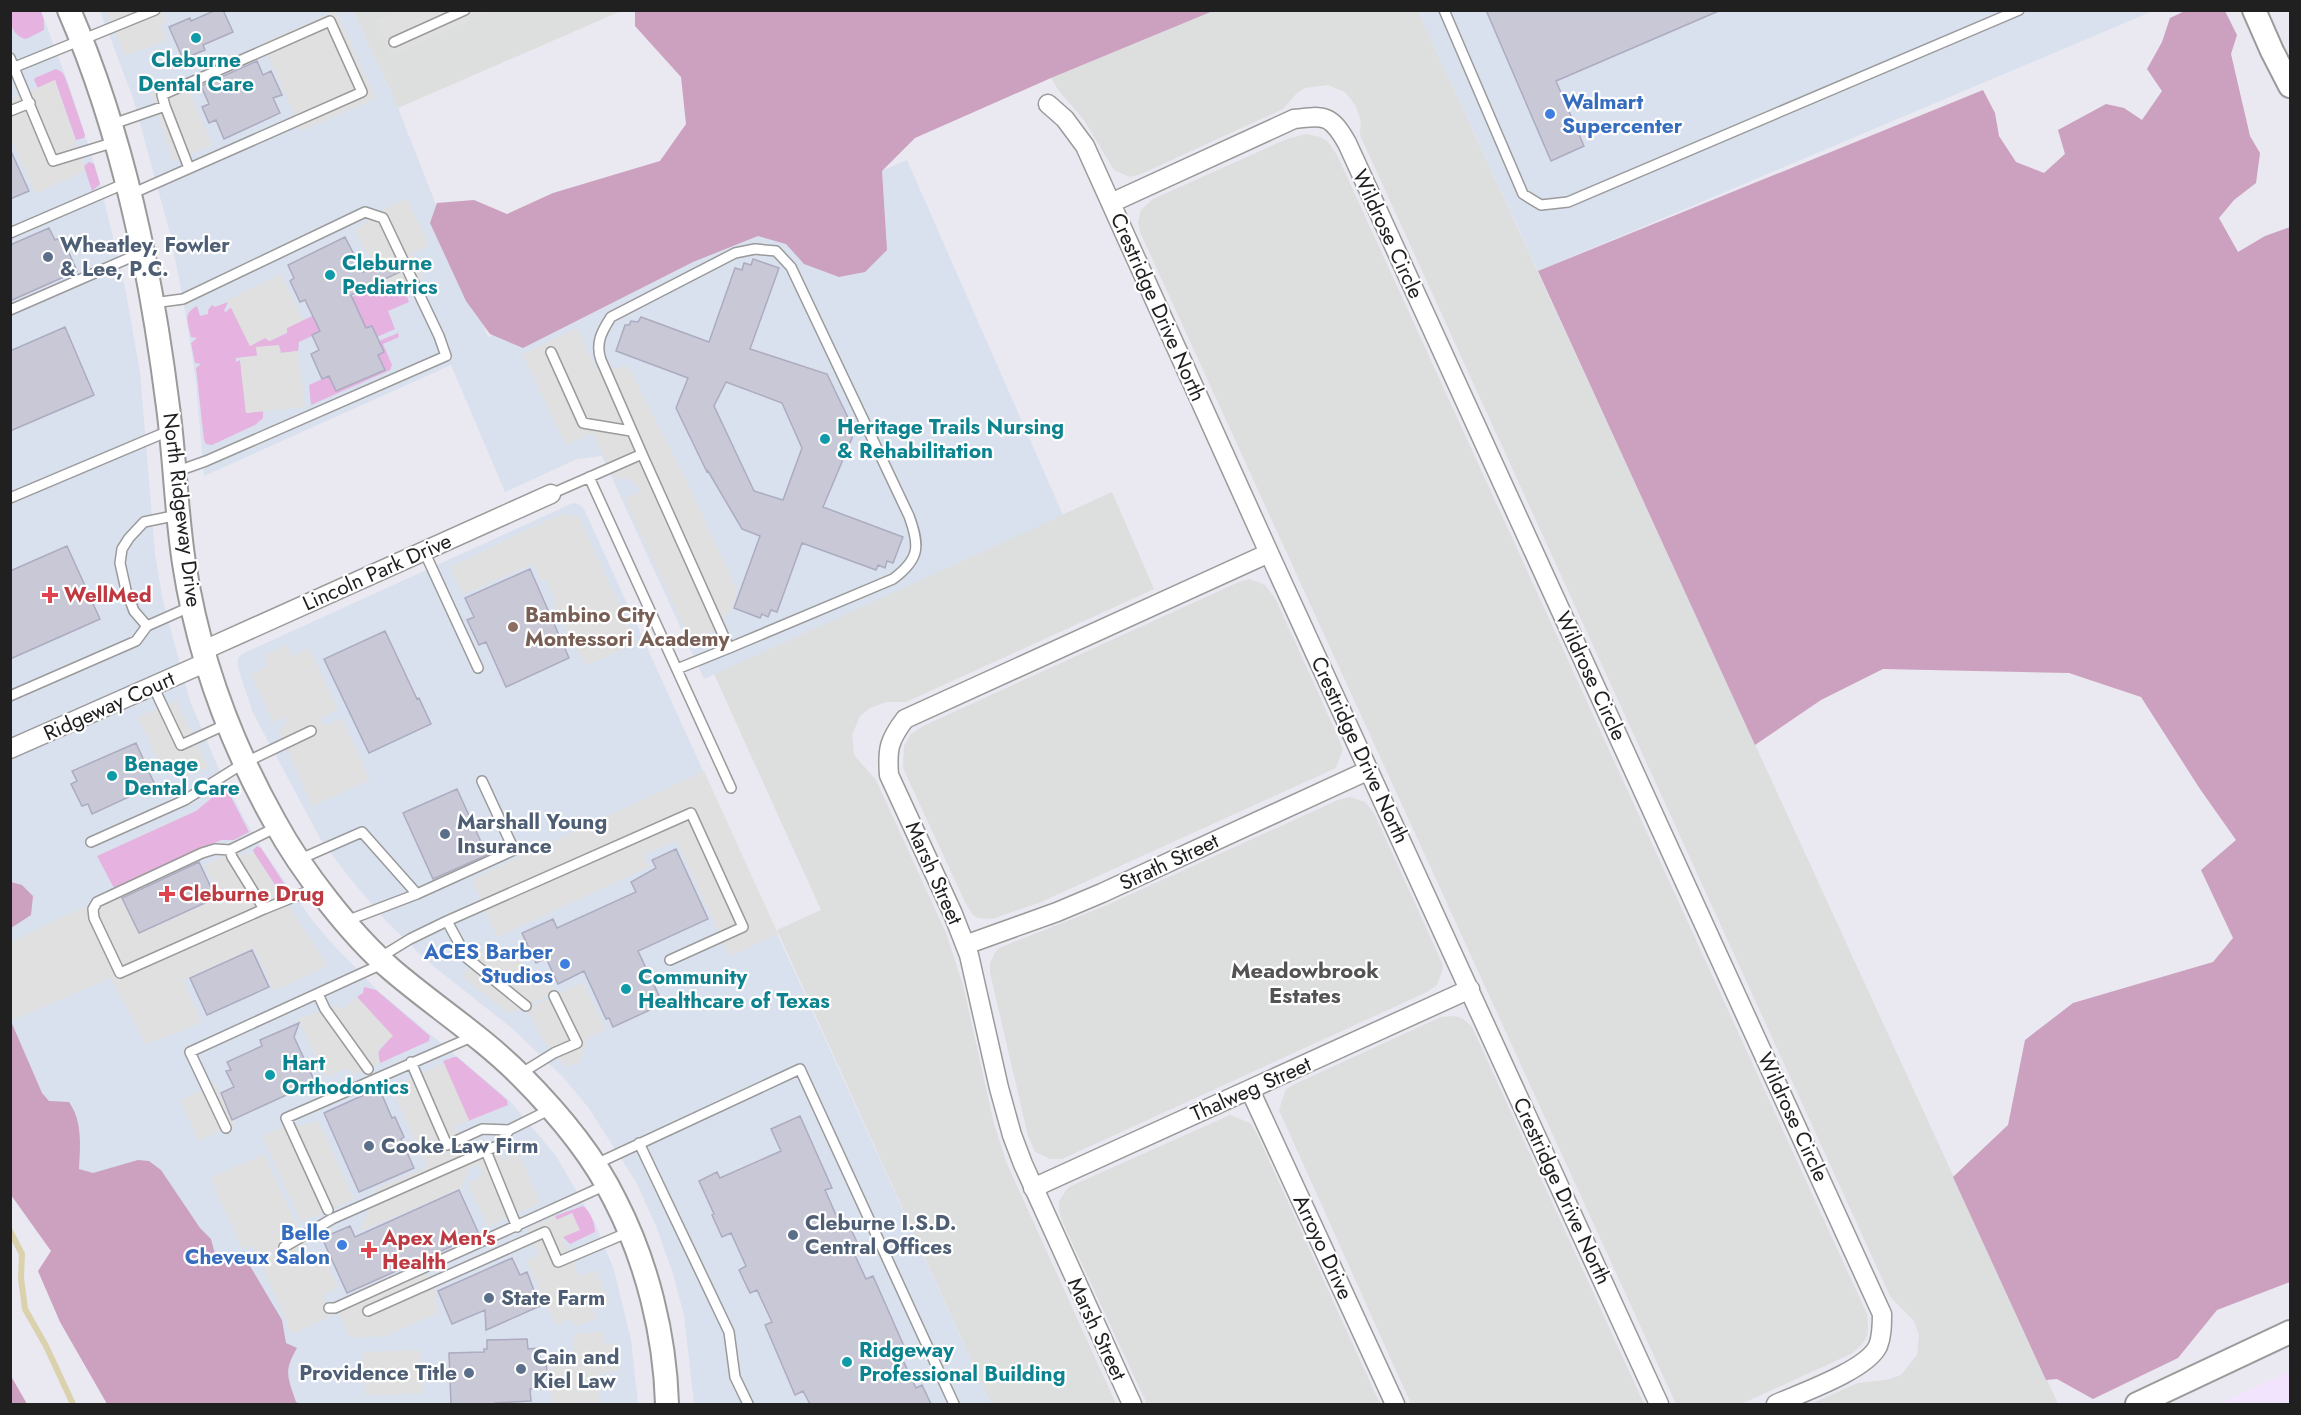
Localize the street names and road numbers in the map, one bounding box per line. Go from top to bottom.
street label: Wildrose Circle [1345,164,1431,304]
street label: Crestridge Drive North [1103,208,1213,406]
street label: North Ridgeway Drive [155,411,209,609]
street label: Lincoln Park Drive [298,526,456,618]
street label: Wildrose Circle [1548,606,1634,746]
street label: Crestridge Drive North [1303,652,1417,848]
street label: Ridgeway Court [39,664,179,748]
street label: Marsh Street [898,817,970,929]
street label: Strath Street [1114,826,1224,898]
street label: Wildrose Circle [1750,1047,1836,1187]
street label: Thalweg Street [1186,1049,1316,1129]
street label: Crestridge Drive North [1505,1093,1619,1289]
street label: Arroyo Drive [1286,1190,1360,1304]
street label: Marsh Street [1060,1273,1134,1385]

